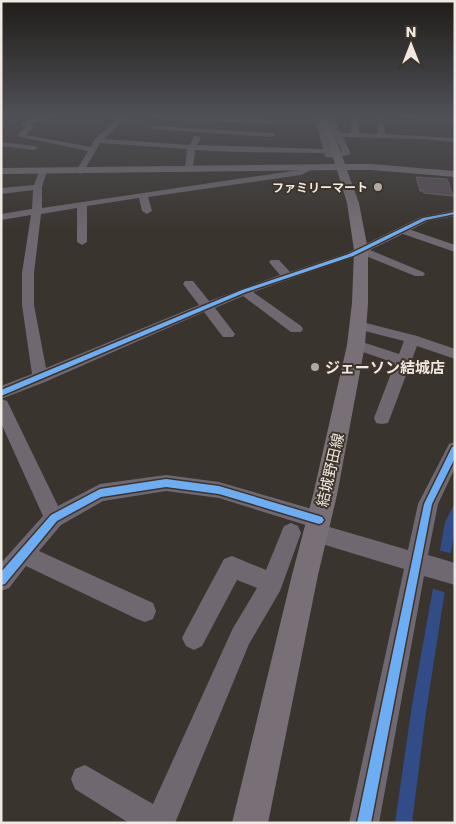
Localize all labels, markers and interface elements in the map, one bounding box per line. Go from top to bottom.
north arrow [386,20,436,70]
text: N [406,22,416,42]
place label: ファミリーマート [272,179,368,196]
marker: ファミリーマート [372,181,384,193]
place label: ジェーソン結城店 [325,357,445,378]
marker: ジェーソン結城店 [309,361,321,373]
street label: 結城野田線 [311,431,349,509]

